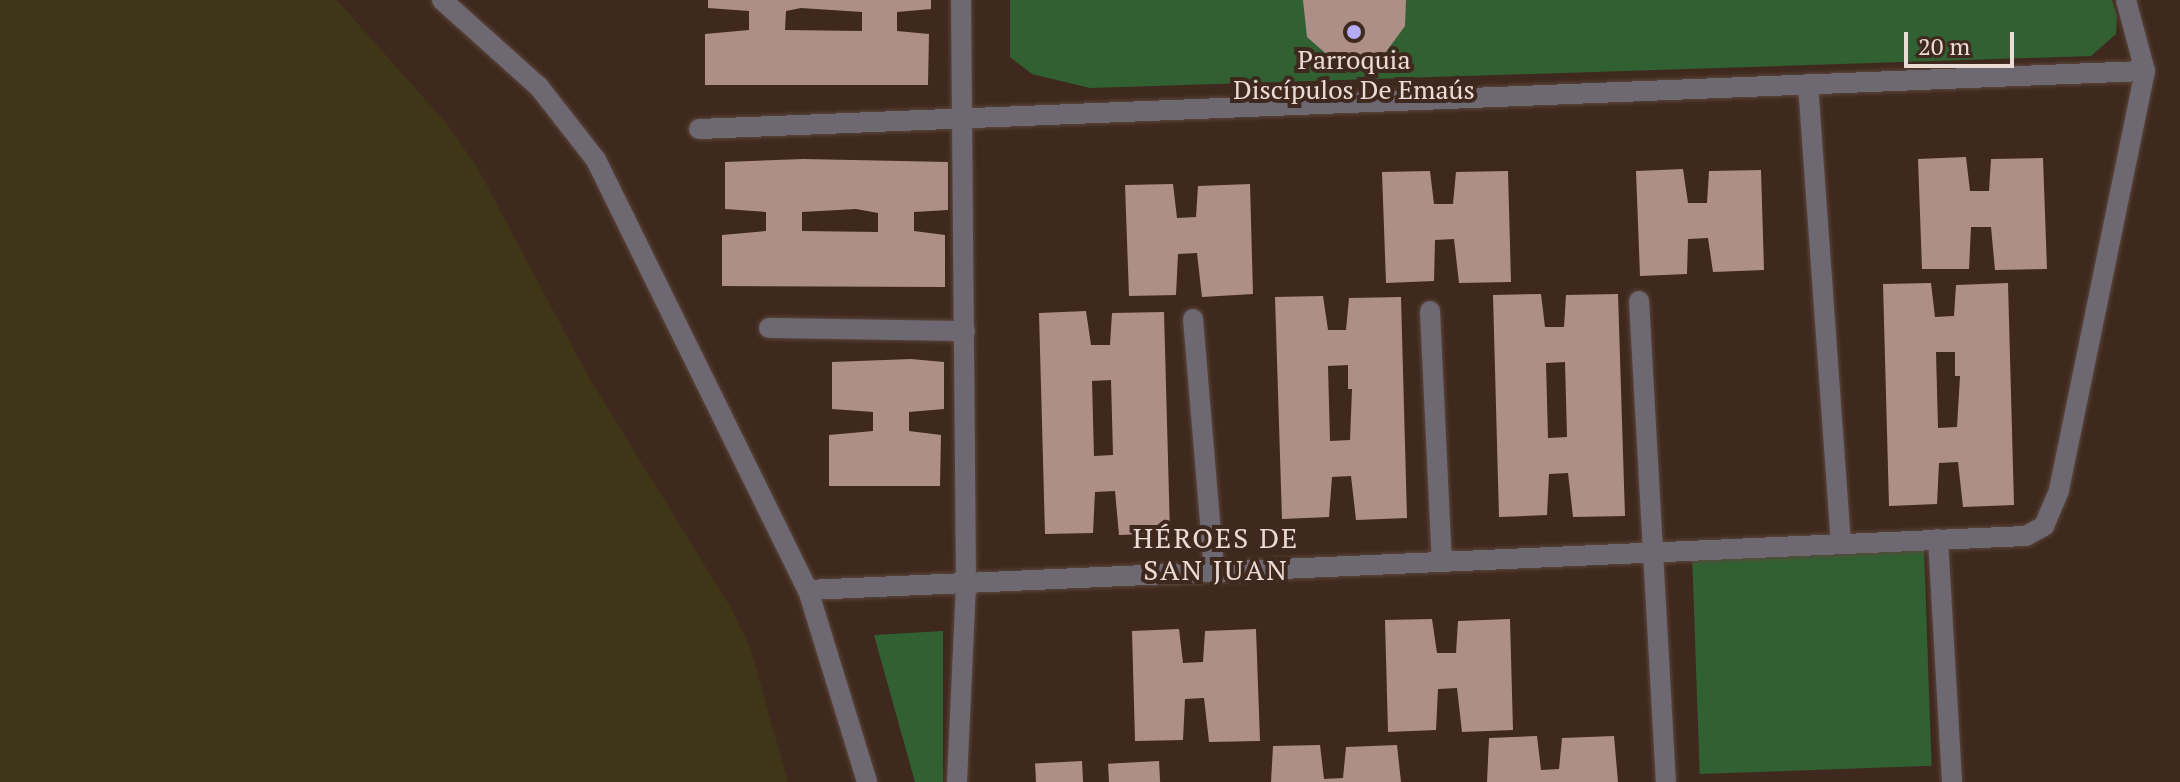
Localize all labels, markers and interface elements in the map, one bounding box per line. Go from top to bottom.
scale bar [1908,16,2018,66]
marker: Parroquia Discípulos De Emaús [1345,23,1363,41]
text: 20 m [1918,30,1970,62]
place label: Parroquia Discípulos De Emaús [1233,44,1475,106]
district label: HÉROES DE SAN JUAN [1133,521,1299,587]

